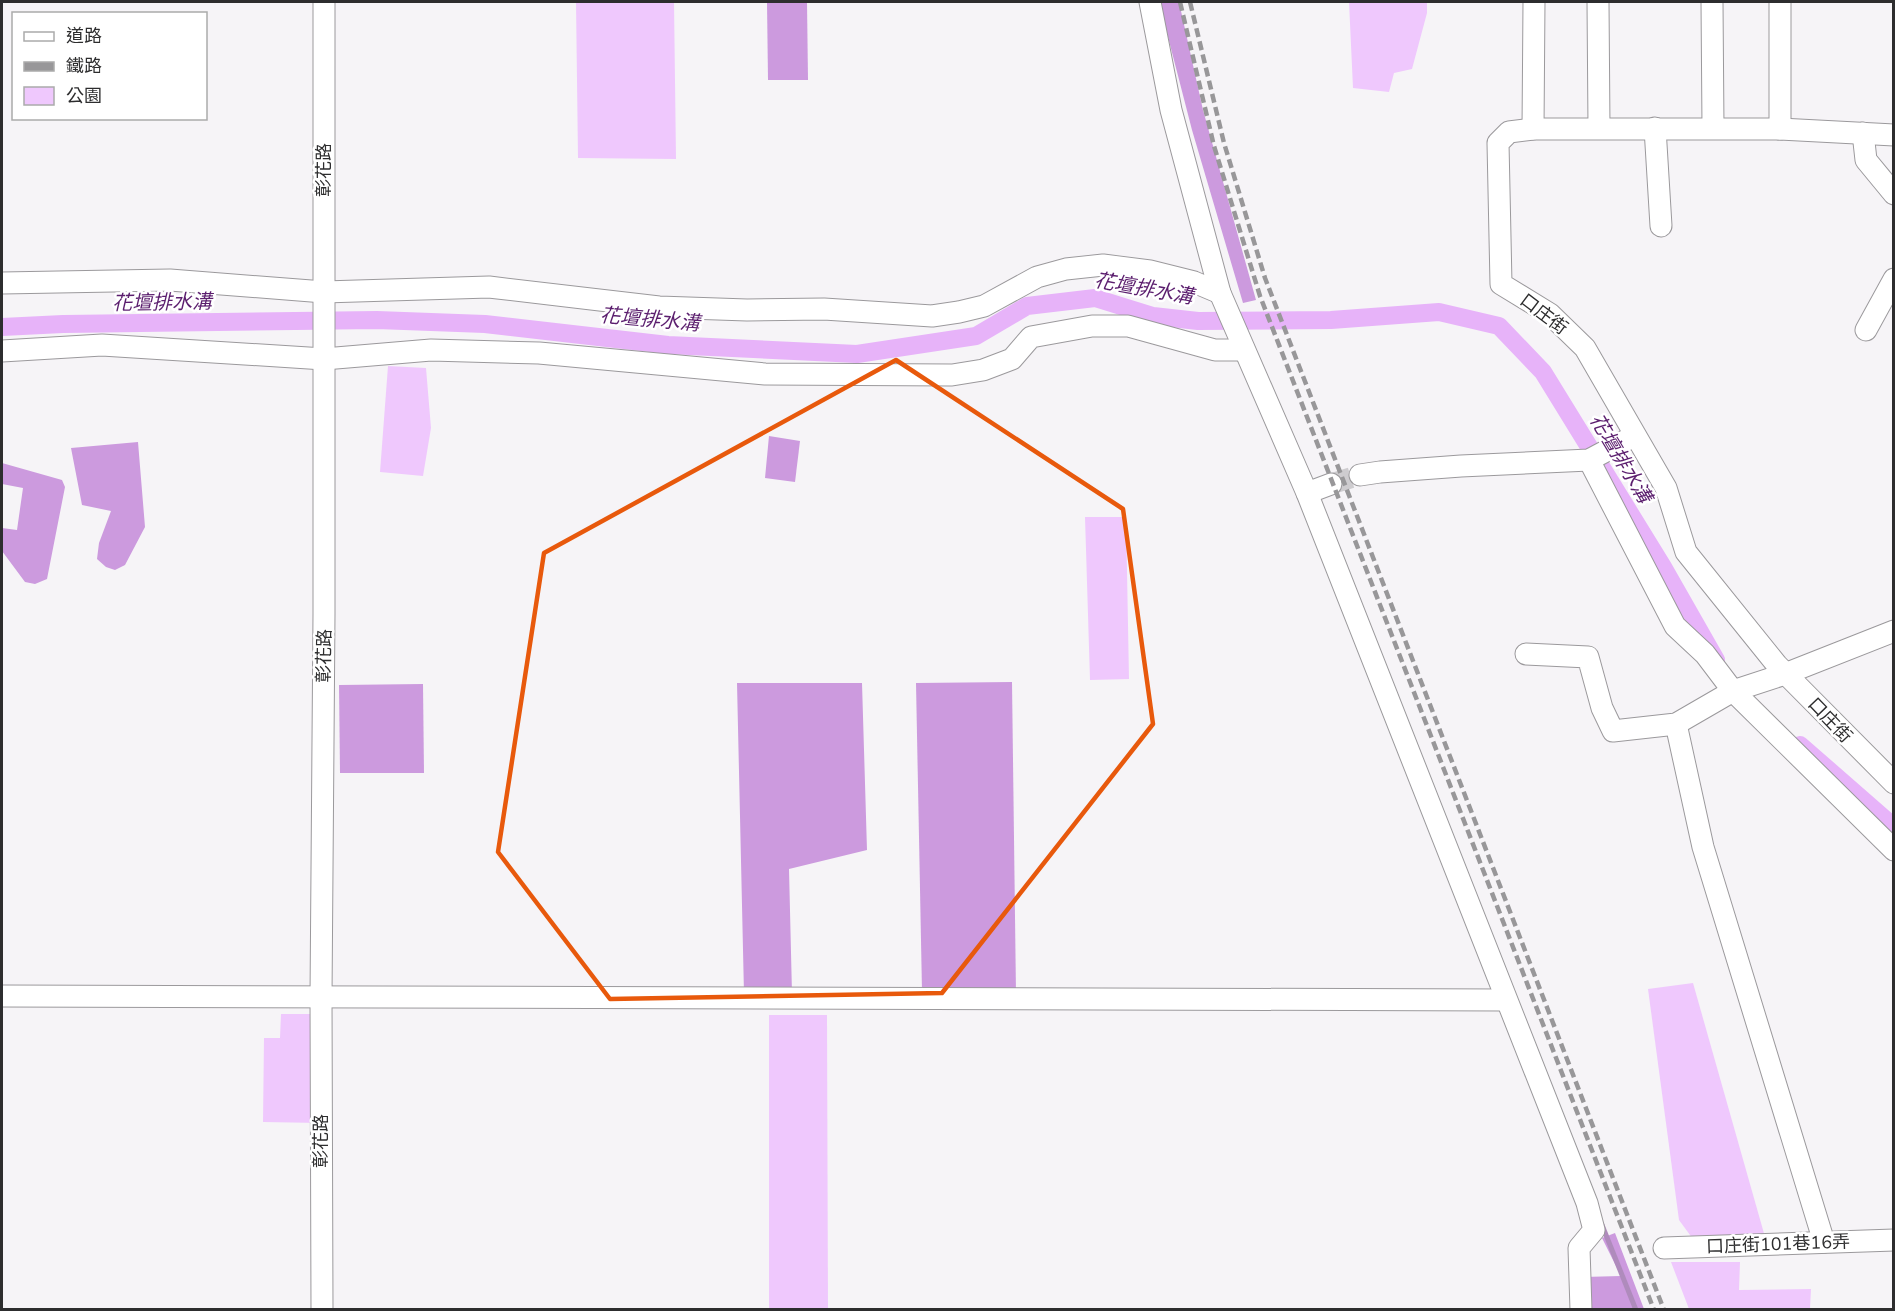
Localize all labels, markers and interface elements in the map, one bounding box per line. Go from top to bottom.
legend [12,12,207,120]
text: 道路 [66,24,102,48]
text: 鐵路 [66,54,102,78]
text: 公園 [66,84,102,108]
street label: 彰花路 [312,143,336,197]
water label: 花壇排水溝 [1092,267,1198,311]
water label: 花壇排水溝 [112,288,215,317]
street label: 口庄街 [1515,288,1573,340]
water label: 花壇排水溝 [599,302,704,338]
water label: 花壇排水溝 [1583,408,1659,511]
street label: 彰花路 [312,629,336,683]
street label: 口庄街 [1803,692,1857,748]
street label: 彰花路 [309,1114,333,1168]
street label: 口庄街101巷16弄 [1706,1229,1850,1259]

